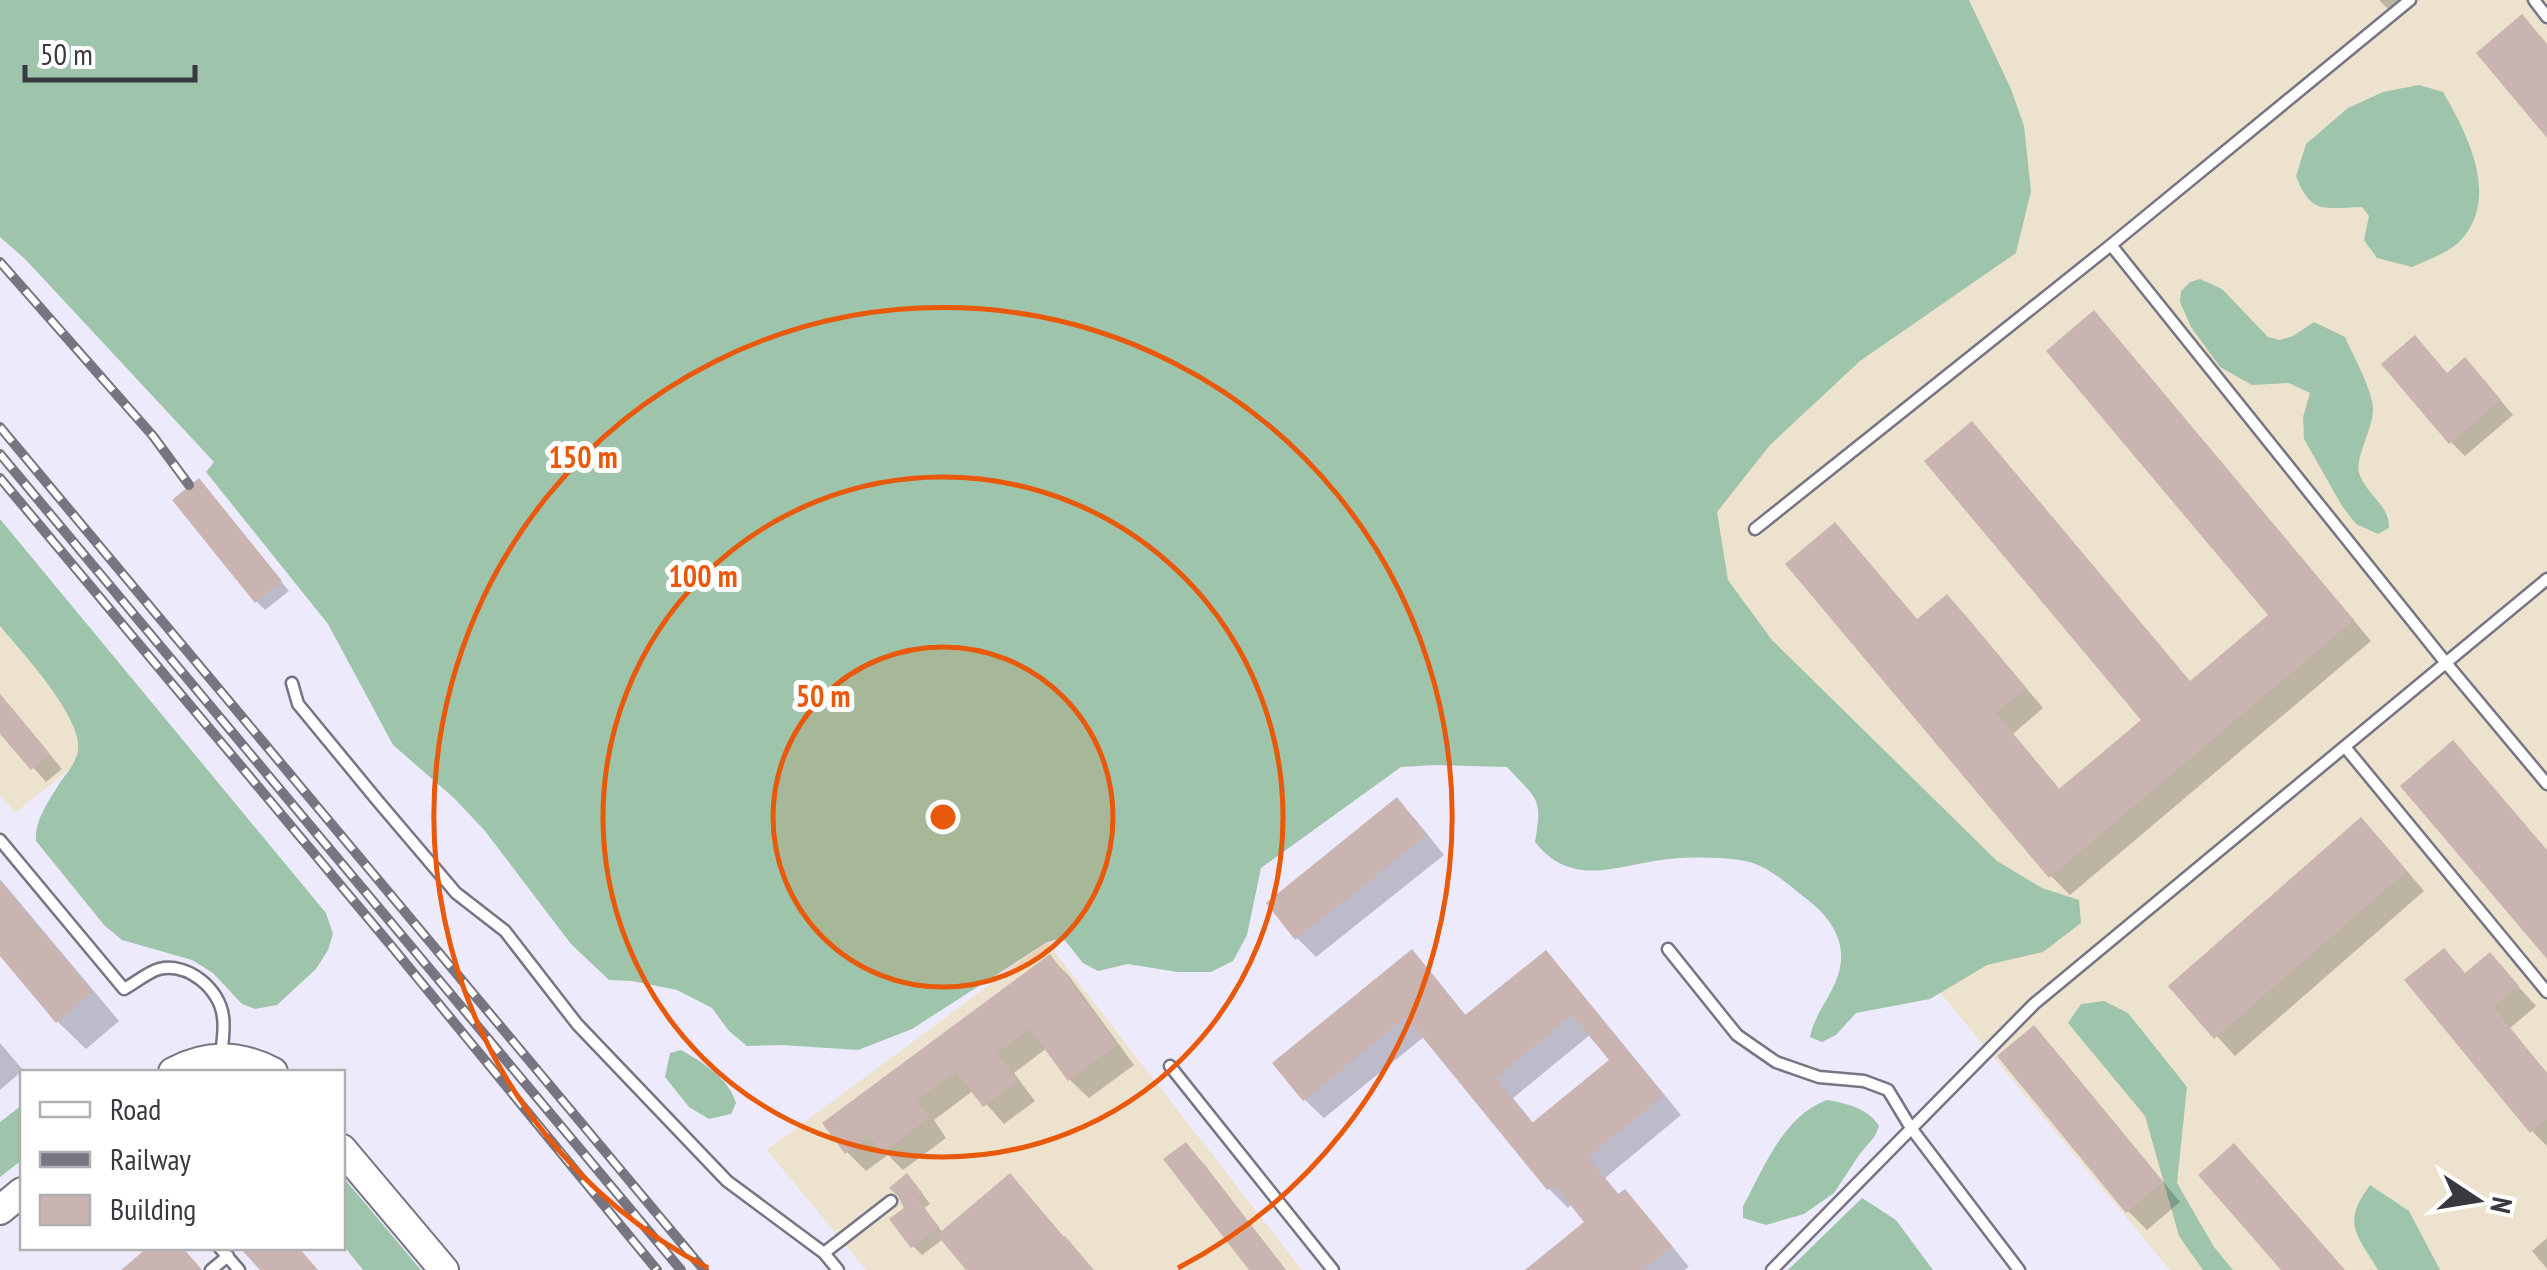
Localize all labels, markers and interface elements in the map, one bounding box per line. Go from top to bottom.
scale bar [25,20,195,82]
text: 50 m [40,34,93,73]
text: 150 m [548,437,618,476]
text: 100 m [668,556,738,595]
text: 50 m [796,676,850,715]
centre of rings [925,799,961,835]
legend [20,1070,345,1250]
text: Road [110,1089,161,1128]
text: Railway [110,1139,192,1178]
north arrow [2427,1150,2527,1250]
text: Building [110,1189,196,1228]
text: N [2482,1194,2522,1217]

